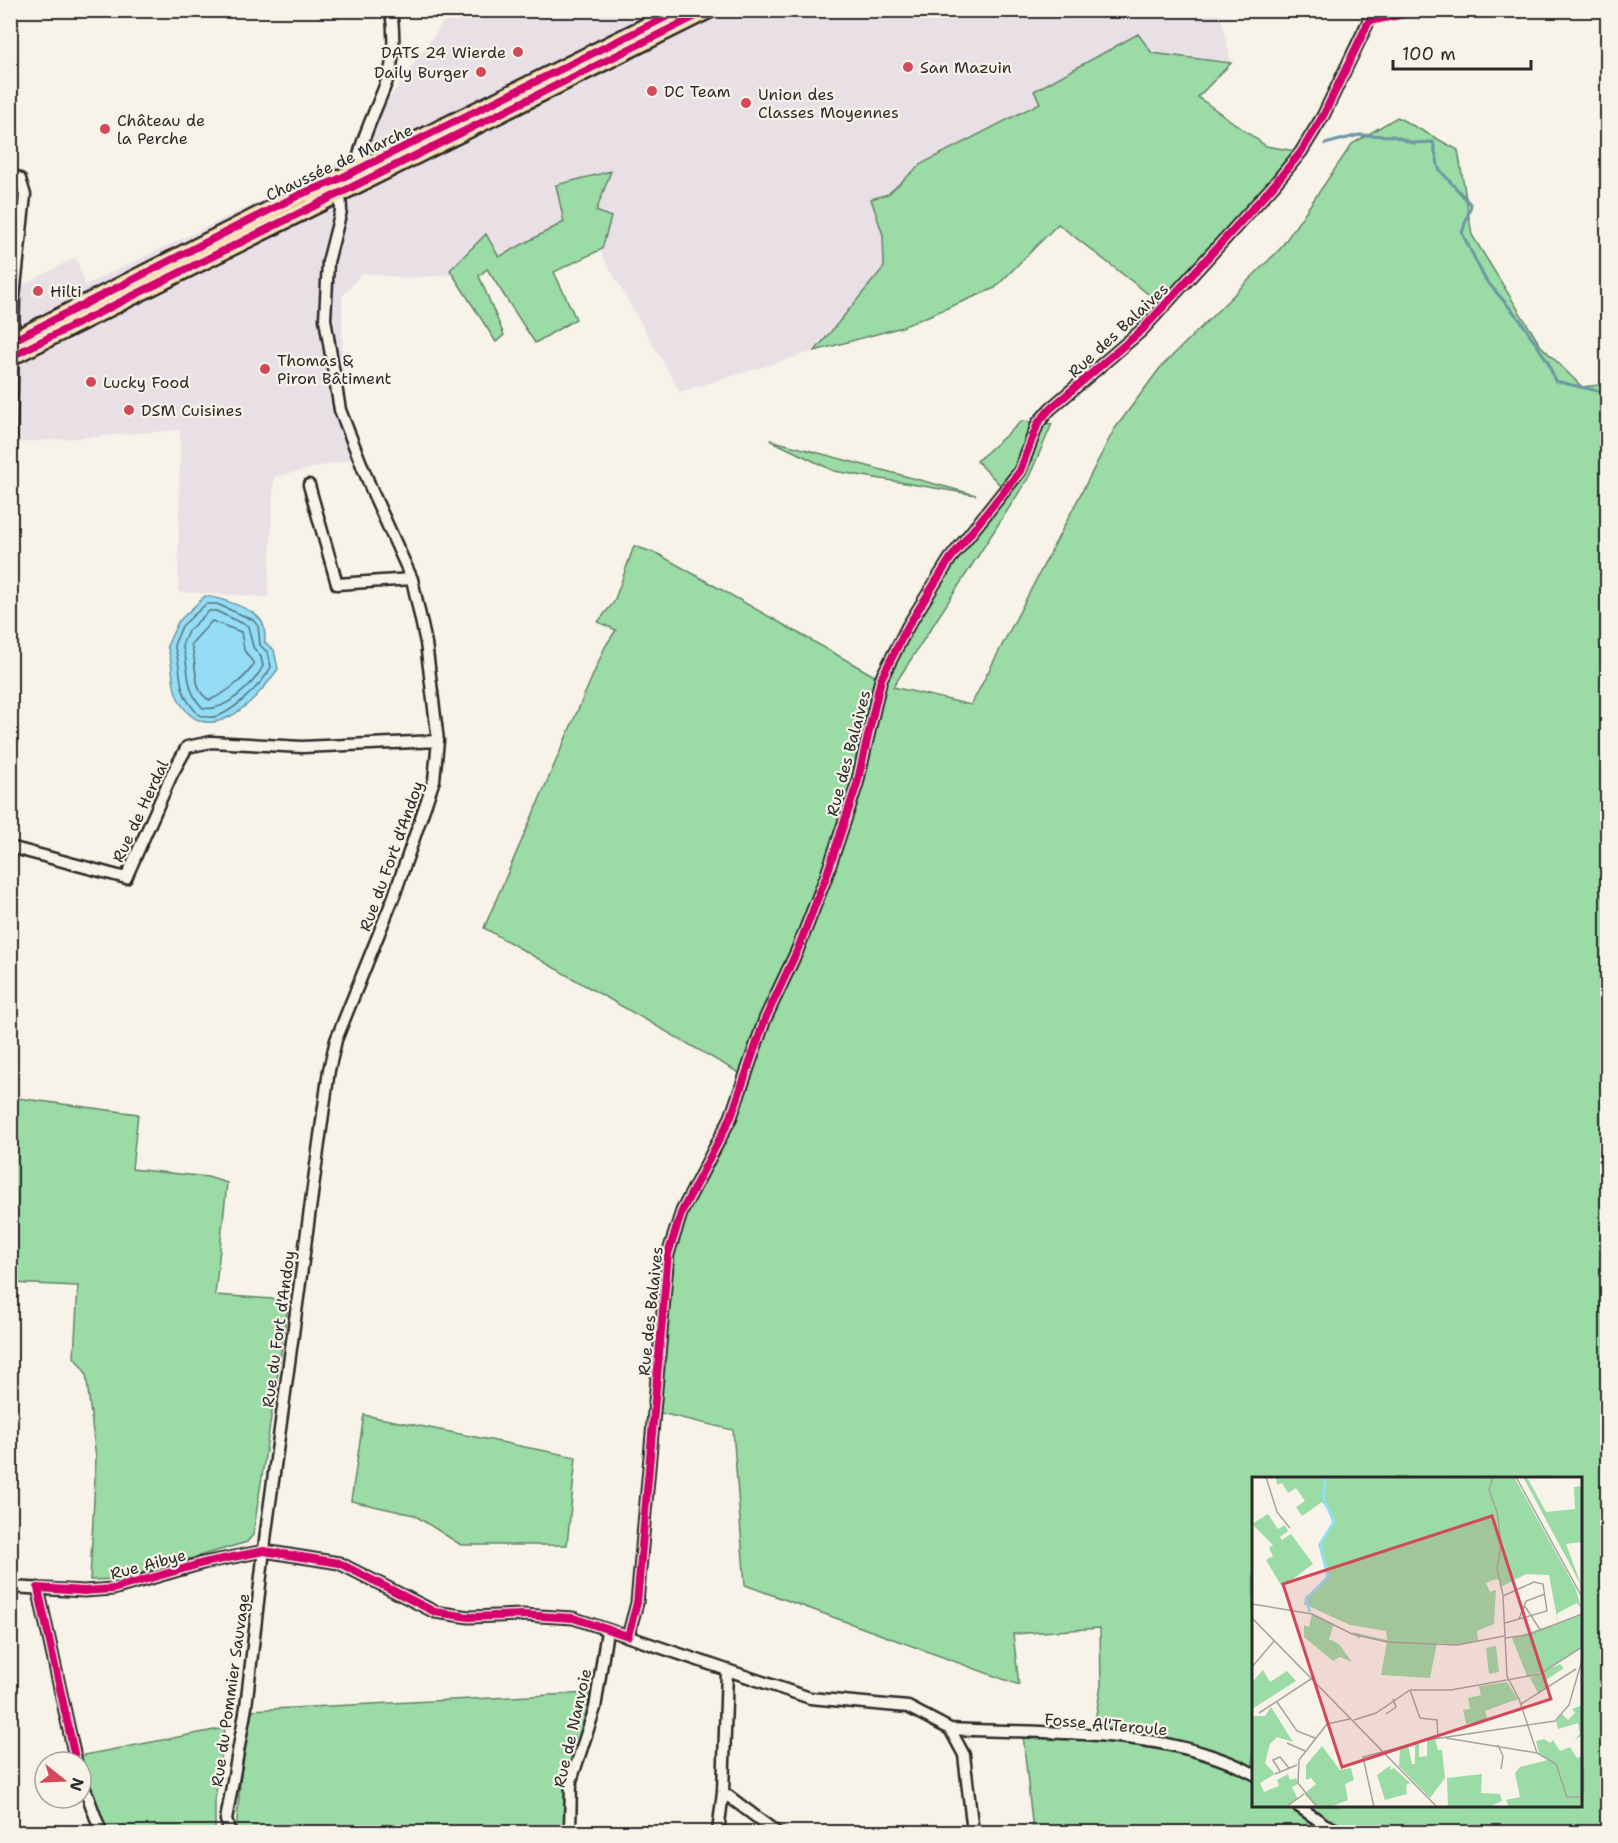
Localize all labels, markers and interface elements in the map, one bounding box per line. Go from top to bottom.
scale bar [1393,33,1531,71]
place label: DATS 24 Wierde [381,42,506,63]
text: 100 m [1402,42,1456,66]
marker: DATS 24 Wierde [511,45,525,59]
place label: San Mazuin [920,57,1012,78]
marker: San Mazuin [901,60,915,74]
place label: Daily Burger [374,62,469,83]
marker: Daily Burger [474,65,488,79]
place label: DC Team [664,81,731,102]
marker: DC Team [645,84,659,98]
place label: Union des Classes Moyennes [758,84,899,123]
marker: Union des Classes Moyennes [739,96,753,110]
place label: Château de la Perche [117,110,205,149]
street label: Chaussée de Marche [262,119,416,206]
marker: Château de la Perche [98,122,112,136]
street label: Rue des Balaives [1064,278,1173,382]
place label: Hilti [50,281,82,302]
marker: Hilti [31,284,45,298]
place label: Thomas & Piron Bâtiment [277,350,392,389]
marker: Thomas & Piron Bâtiment [258,362,272,376]
place label: Lucky Food [103,372,189,393]
marker: Lucky Food [84,375,98,389]
place label: DSM Cuisines [141,400,242,421]
marker: DSM Cuisines [122,403,136,417]
street label: Rue des Balaives [822,688,875,819]
street label: Rue de Herdal [108,756,173,866]
street label: Rue du Fort d'Andoy [354,778,428,934]
street label: Rue des Balaives [633,1245,668,1377]
street label: Rue du Fort d'Andoy [257,1249,300,1409]
inset map [1252,1477,1582,1807]
street label: Rue Aibye [108,1544,188,1585]
street label: Rue du Pommier Sauvage [207,1592,254,1788]
street label: Rue de Nanvoie [549,1667,596,1790]
street label: Fosse Al'Teroule [1044,1709,1168,1740]
north arrow [33,1750,93,1810]
text: N [65,1775,89,1794]

